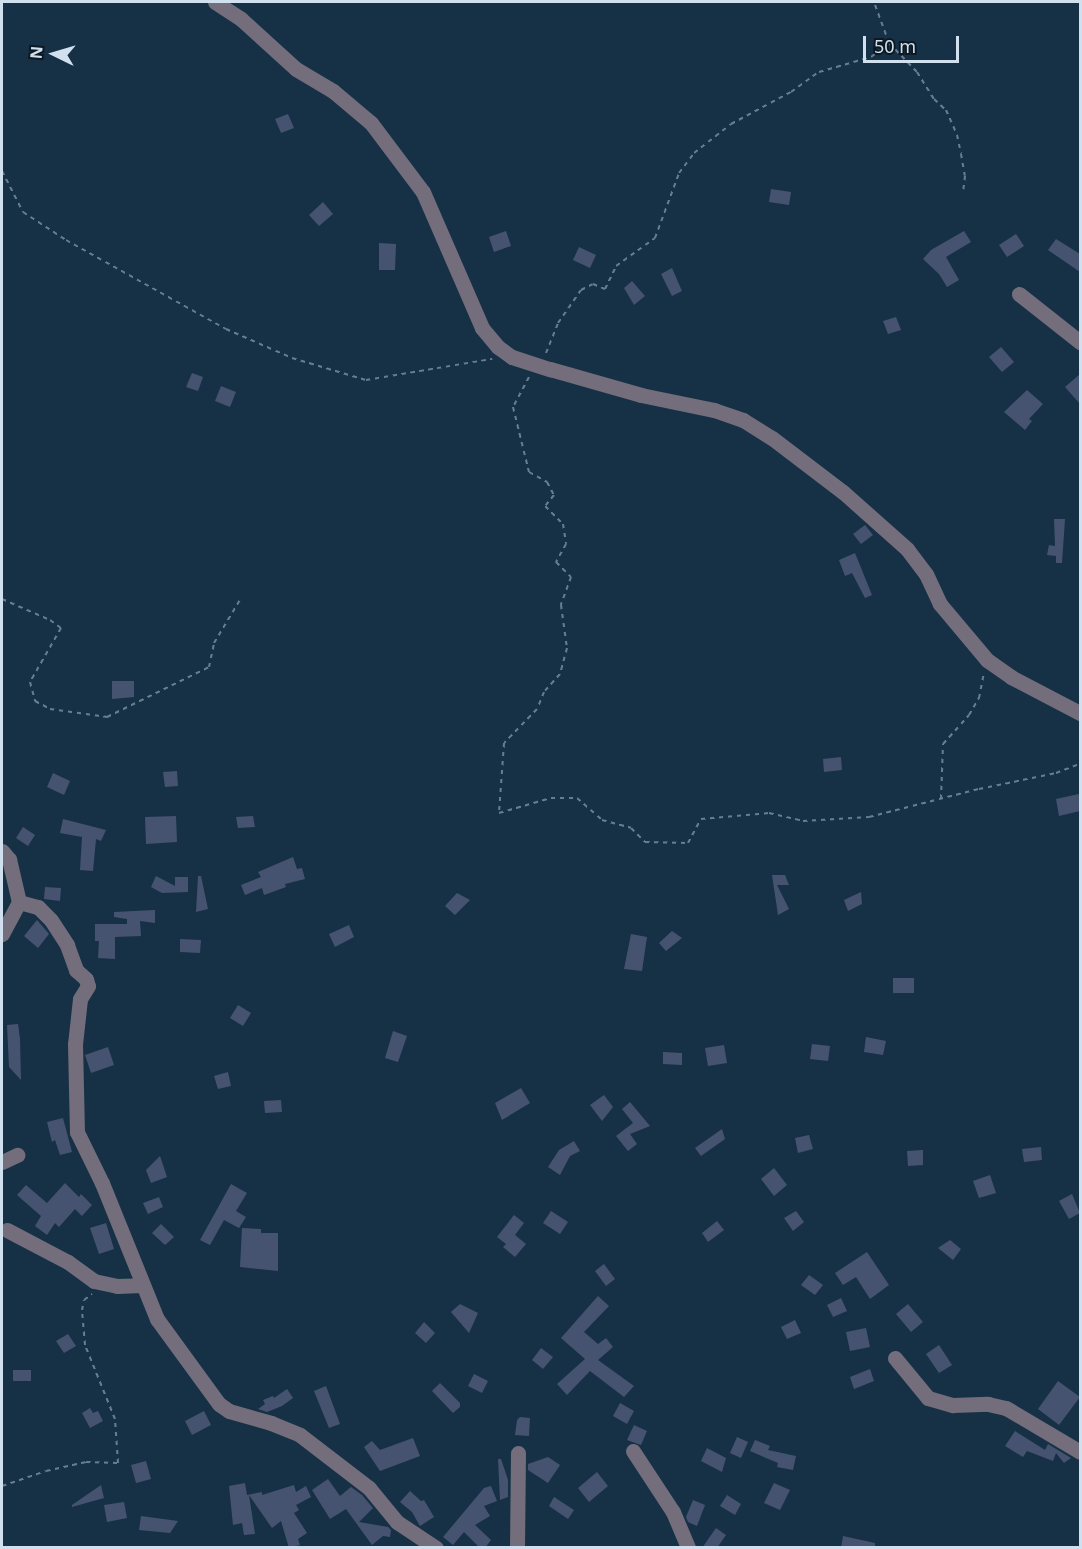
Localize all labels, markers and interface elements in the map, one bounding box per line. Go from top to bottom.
north arrow [24,24,84,84]
scale bar [866,24,962,62]
text: 50 m [874,34,916,58]
text: N [25,45,48,60]

